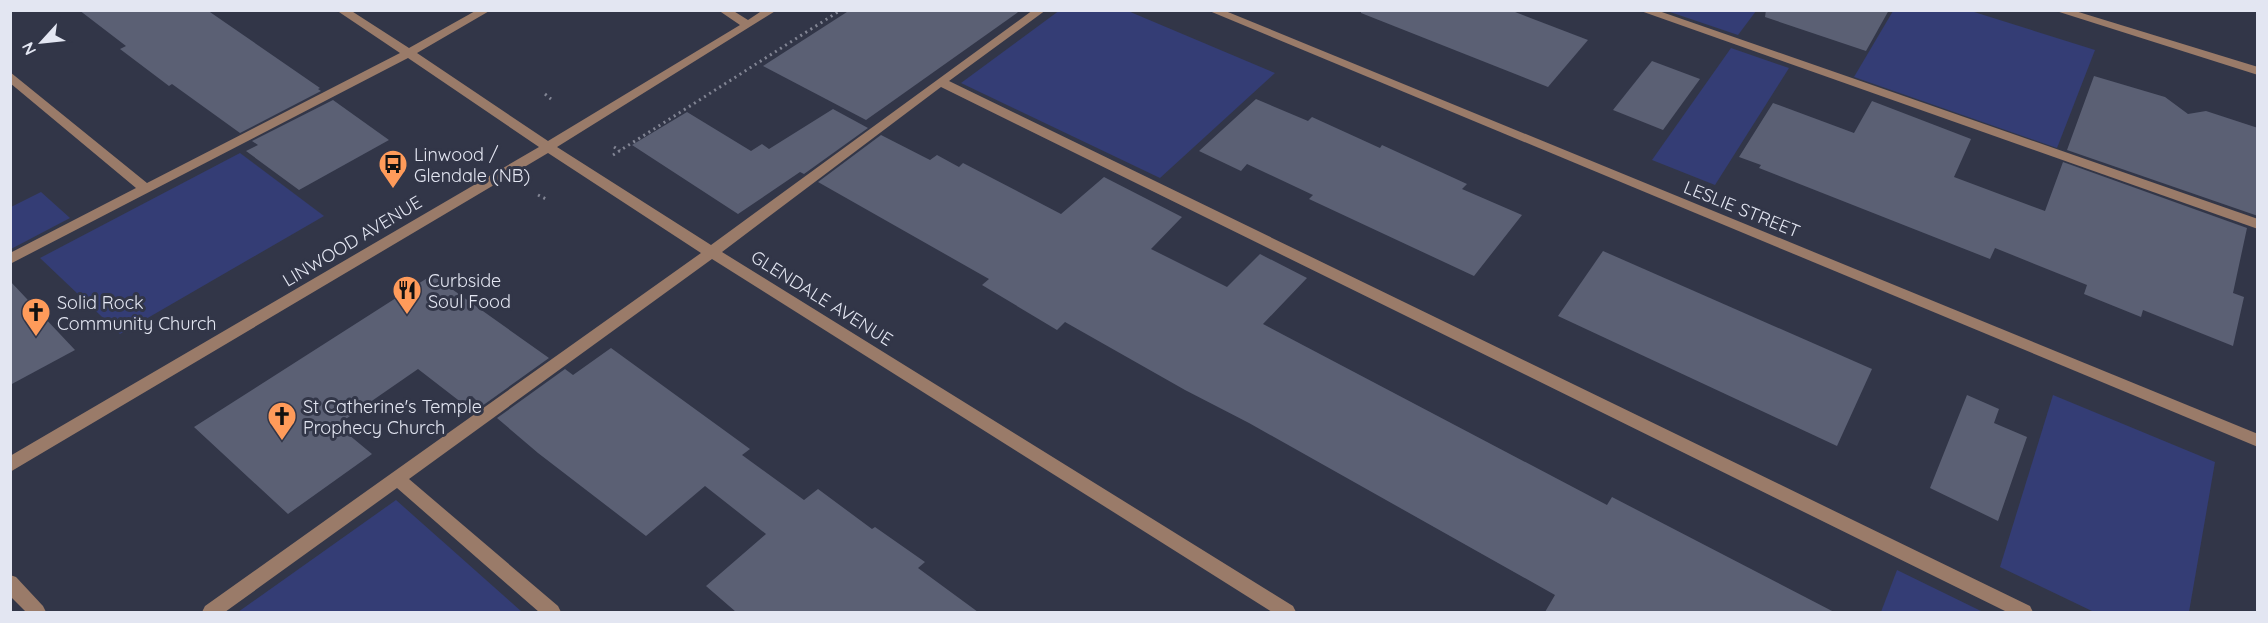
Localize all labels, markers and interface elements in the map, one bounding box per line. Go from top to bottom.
north arrow [12,12,72,72]
text: N [17,39,40,59]
place label: Linwood / Glendale (NB) [414,143,530,187]
bus stop icon: Linwood / Glendale (NB) [377,148,409,190]
street label: LESLIE STREET [1680,175,1804,243]
street label: LINWOOD AVENUE [278,190,426,292]
street label: GLENDALE AVENUE [747,245,897,351]
place label: Curbside Soul Food [428,269,511,313]
restaurant icon: Curbside Soul Food [391,274,423,316]
place label: Solid Rock Community Church [57,291,217,335]
church icon: Solid Rock Community Church [20,296,52,338]
place label: St Catherine's Temple Prophecy Church [303,395,482,439]
church icon: St Catherine's Temple Prophecy Church [266,400,298,442]

